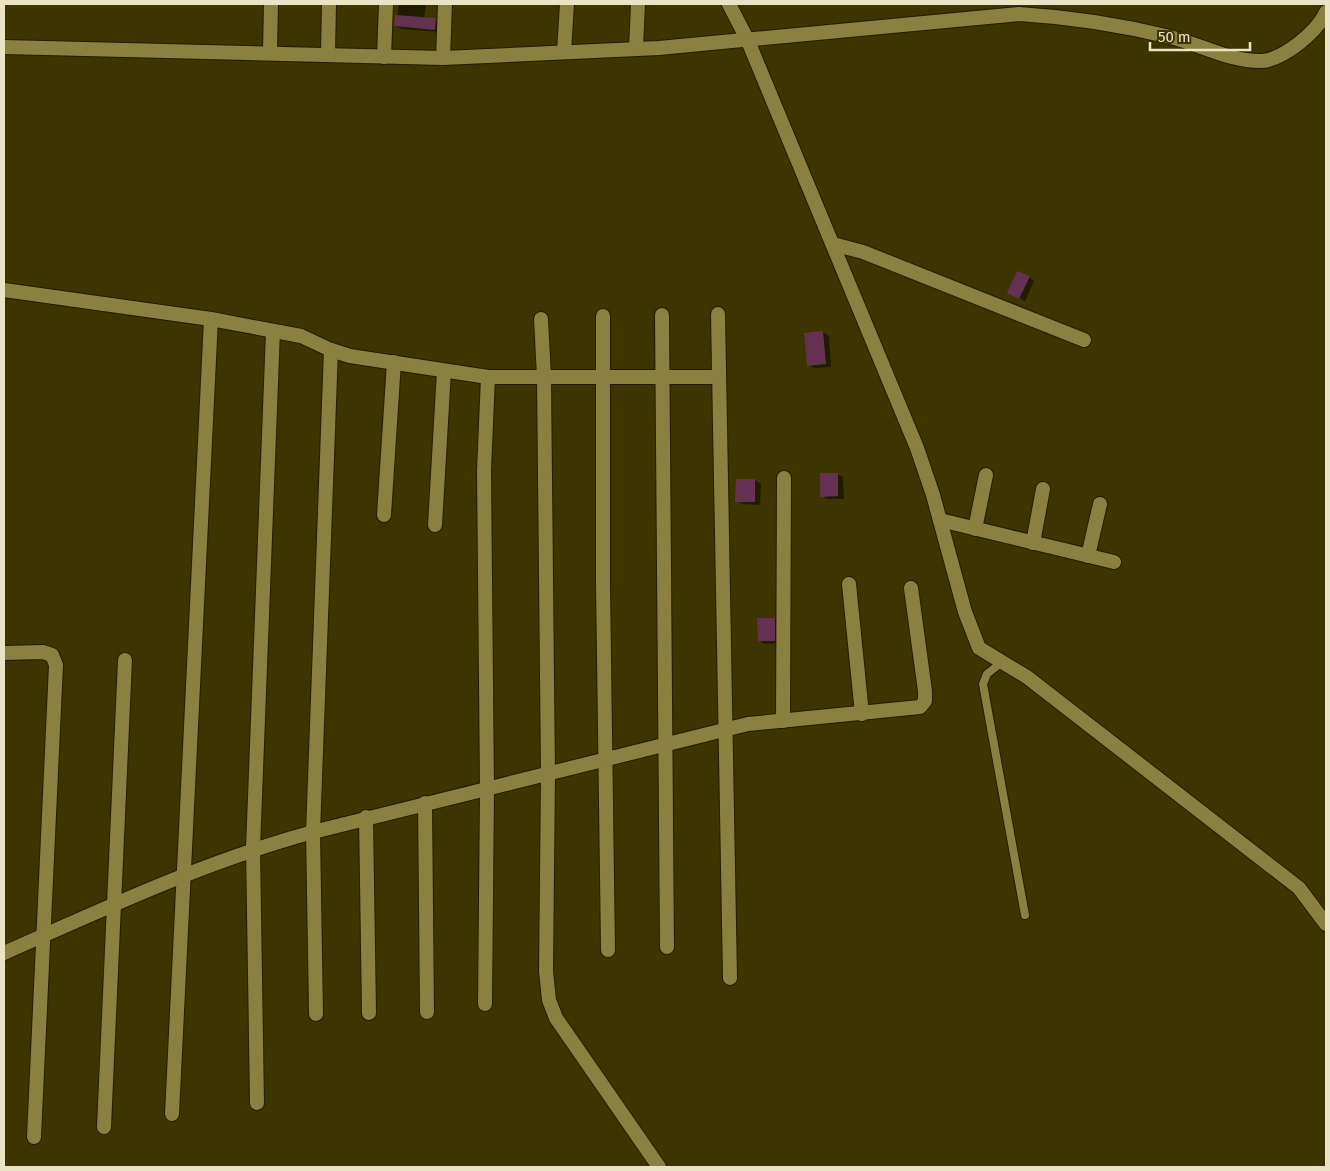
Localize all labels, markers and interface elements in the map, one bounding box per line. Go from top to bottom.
scale bar [1150,20,1250,52]
text: 50 m [1158,28,1191,46]

